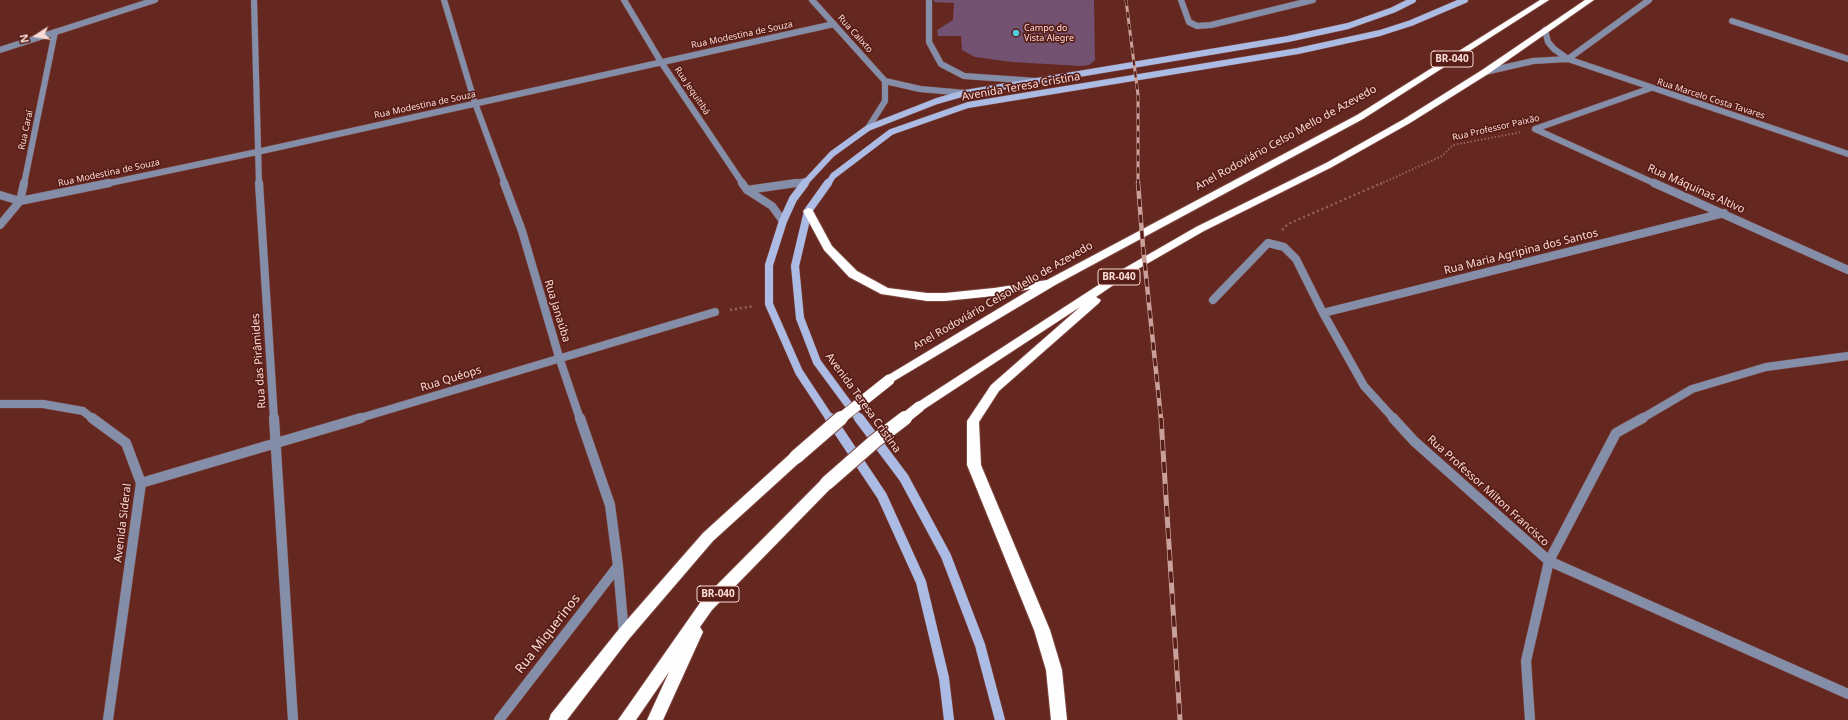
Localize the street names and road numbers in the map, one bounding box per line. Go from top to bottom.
street label: Rua Calixto [835,13,875,55]
street label: Rua Modestina de Souza [690,19,794,51]
road number: BR-040 [1431,51,1473,67]
street label: Rua Jequitibá [672,65,712,117]
street label: Avenida Teresa Cristina [961,70,1081,104]
street label: Rua Marcelo Costa Tavares [1656,76,1766,122]
street label: Anel Rodoviário Celso Mello de Azevedo [1193,82,1379,194]
street label: Rua Modestina de Souza [373,89,477,121]
street label: Rua Caraí [17,109,35,151]
street label: Rua Professor Paixão [1451,113,1541,143]
street label: Rua Modestina de Souza [57,157,161,189]
street label: Rua Máquinas Altivo [1645,162,1747,216]
street label: Rua Maria Agripina dos Santos [1443,226,1599,278]
street label: Anel Rodoviário Celso Mello de Azevedo [911,239,1095,353]
road number: BR-040 [1098,269,1140,285]
street label: Rua Janaúba [541,278,573,344]
street label: Rua das Pirâmides [249,313,269,409]
street label: Avenida Teresa Cristina [822,351,904,455]
street label: Rua Quéops [419,363,483,395]
street label: Rua Professor Milton Francisco [1424,433,1552,549]
street label: Avenida Sideral [112,483,134,563]
road number: BR-040 [697,586,739,602]
street label: Rua Miquerinos [512,591,584,677]

